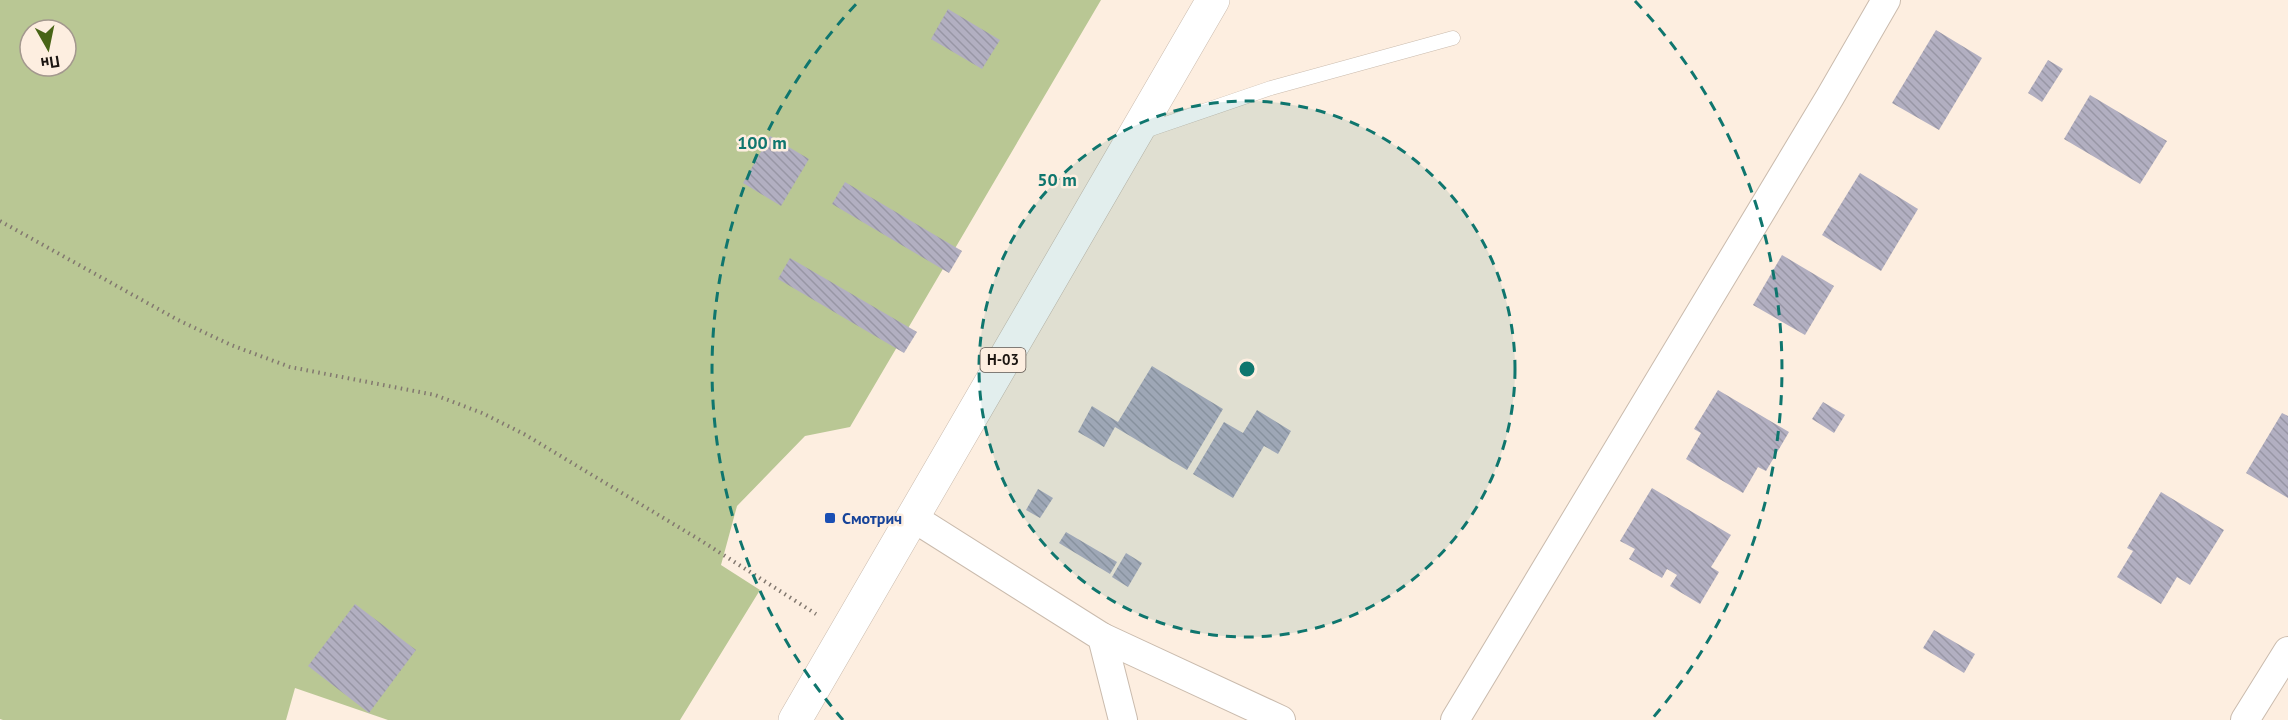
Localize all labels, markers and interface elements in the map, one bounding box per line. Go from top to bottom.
north arrow [18,18,78,78]
text: Пн [39,51,61,74]
text: 100 m [737,131,787,154]
text: 50 m [1037,168,1077,191]
road number: Н-03 [980,348,1026,372]
centre of rings [1237,359,1257,379]
place label: Смотрич [842,508,902,528]
marker: Смотрич [823,511,837,525]

